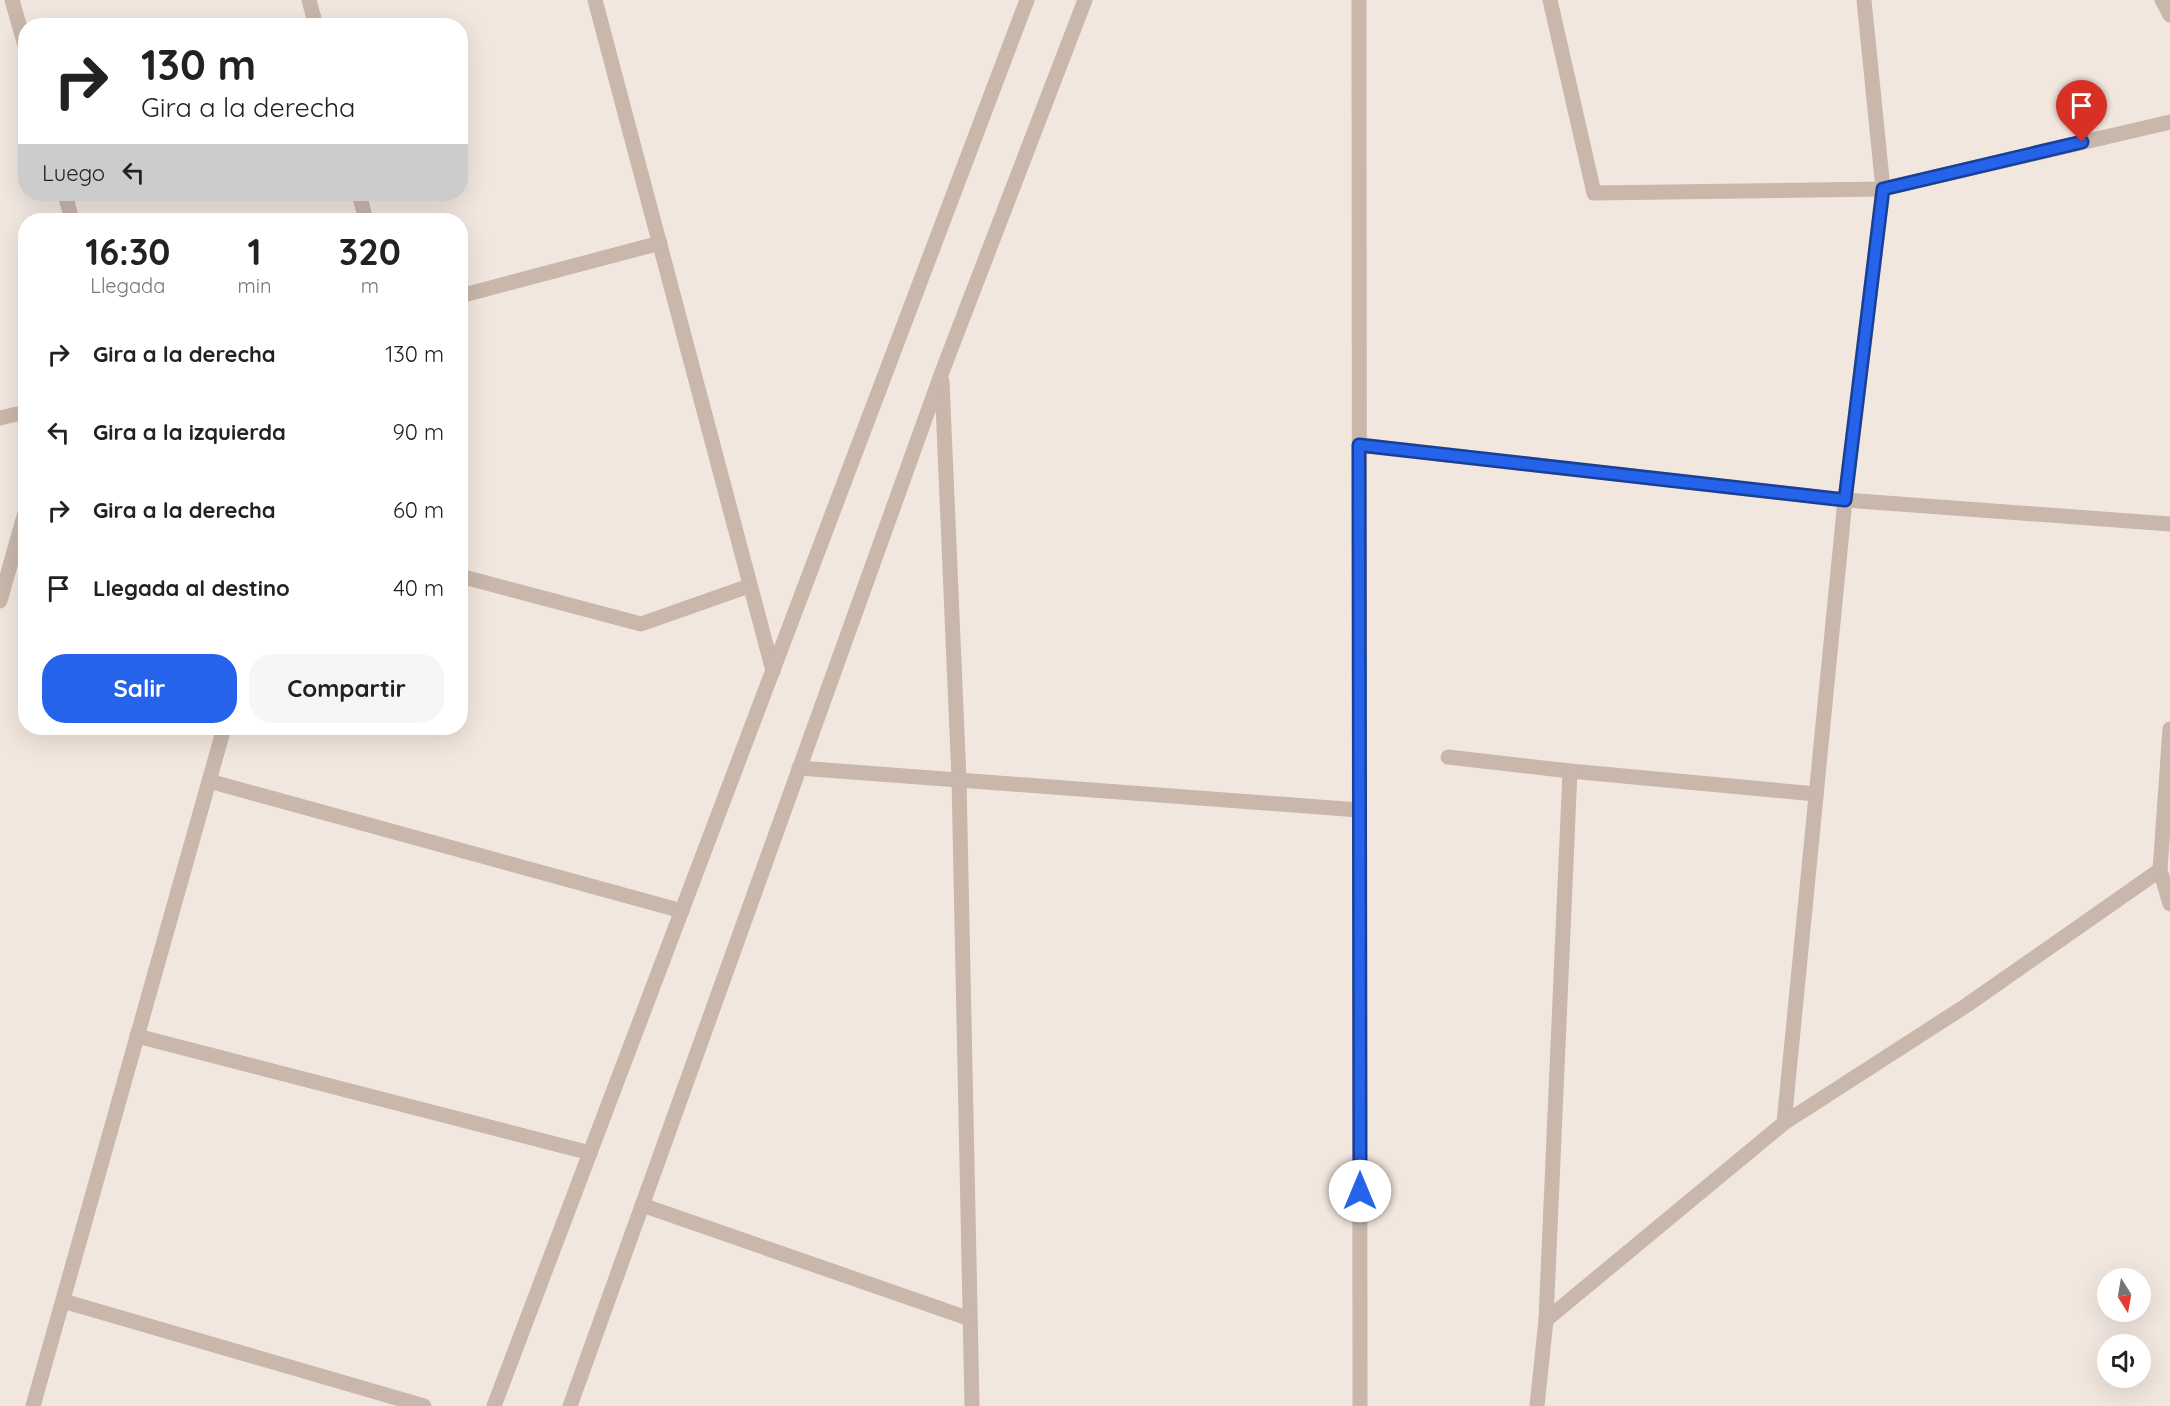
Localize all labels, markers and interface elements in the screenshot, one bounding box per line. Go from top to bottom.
text: 130 m [141,38,256,91]
icon: right [42,42,120,120]
pin [2056,80,2107,142]
icon: arrive [2065,89,2098,122]
text: Gira a la derecha [141,90,355,124]
icon: left [117,156,150,189]
text: Luego [42,159,105,187]
text: 16:30 [85,229,170,274]
text: 1 [248,229,262,274]
text: 320 [339,229,401,274]
text: Llegada [90,273,165,298]
text: min [238,273,272,298]
text: m [361,273,379,298]
icon: right [42,338,75,371]
text: Gira a la derecha [93,340,276,368]
text: 130 m [385,340,444,368]
icon: left [42,416,75,449]
text: Gira a la izquierda [93,418,286,446]
text: 90 m [393,418,444,446]
icon: right [42,494,75,527]
text: Gira a la derecha [93,496,276,524]
text: 60 m [393,496,444,524]
icon: arrive [42,572,75,605]
text: Llegada al destino [93,574,290,602]
text: 40 m [393,574,444,602]
button: Salir [42,654,237,723]
button: Compartir [249,654,444,723]
position arrow [1328,1159,1392,1223]
north arrow [2097,1268,2151,1322]
map controls [2097,1268,2151,1388]
button: sound [2097,1334,2151,1388]

